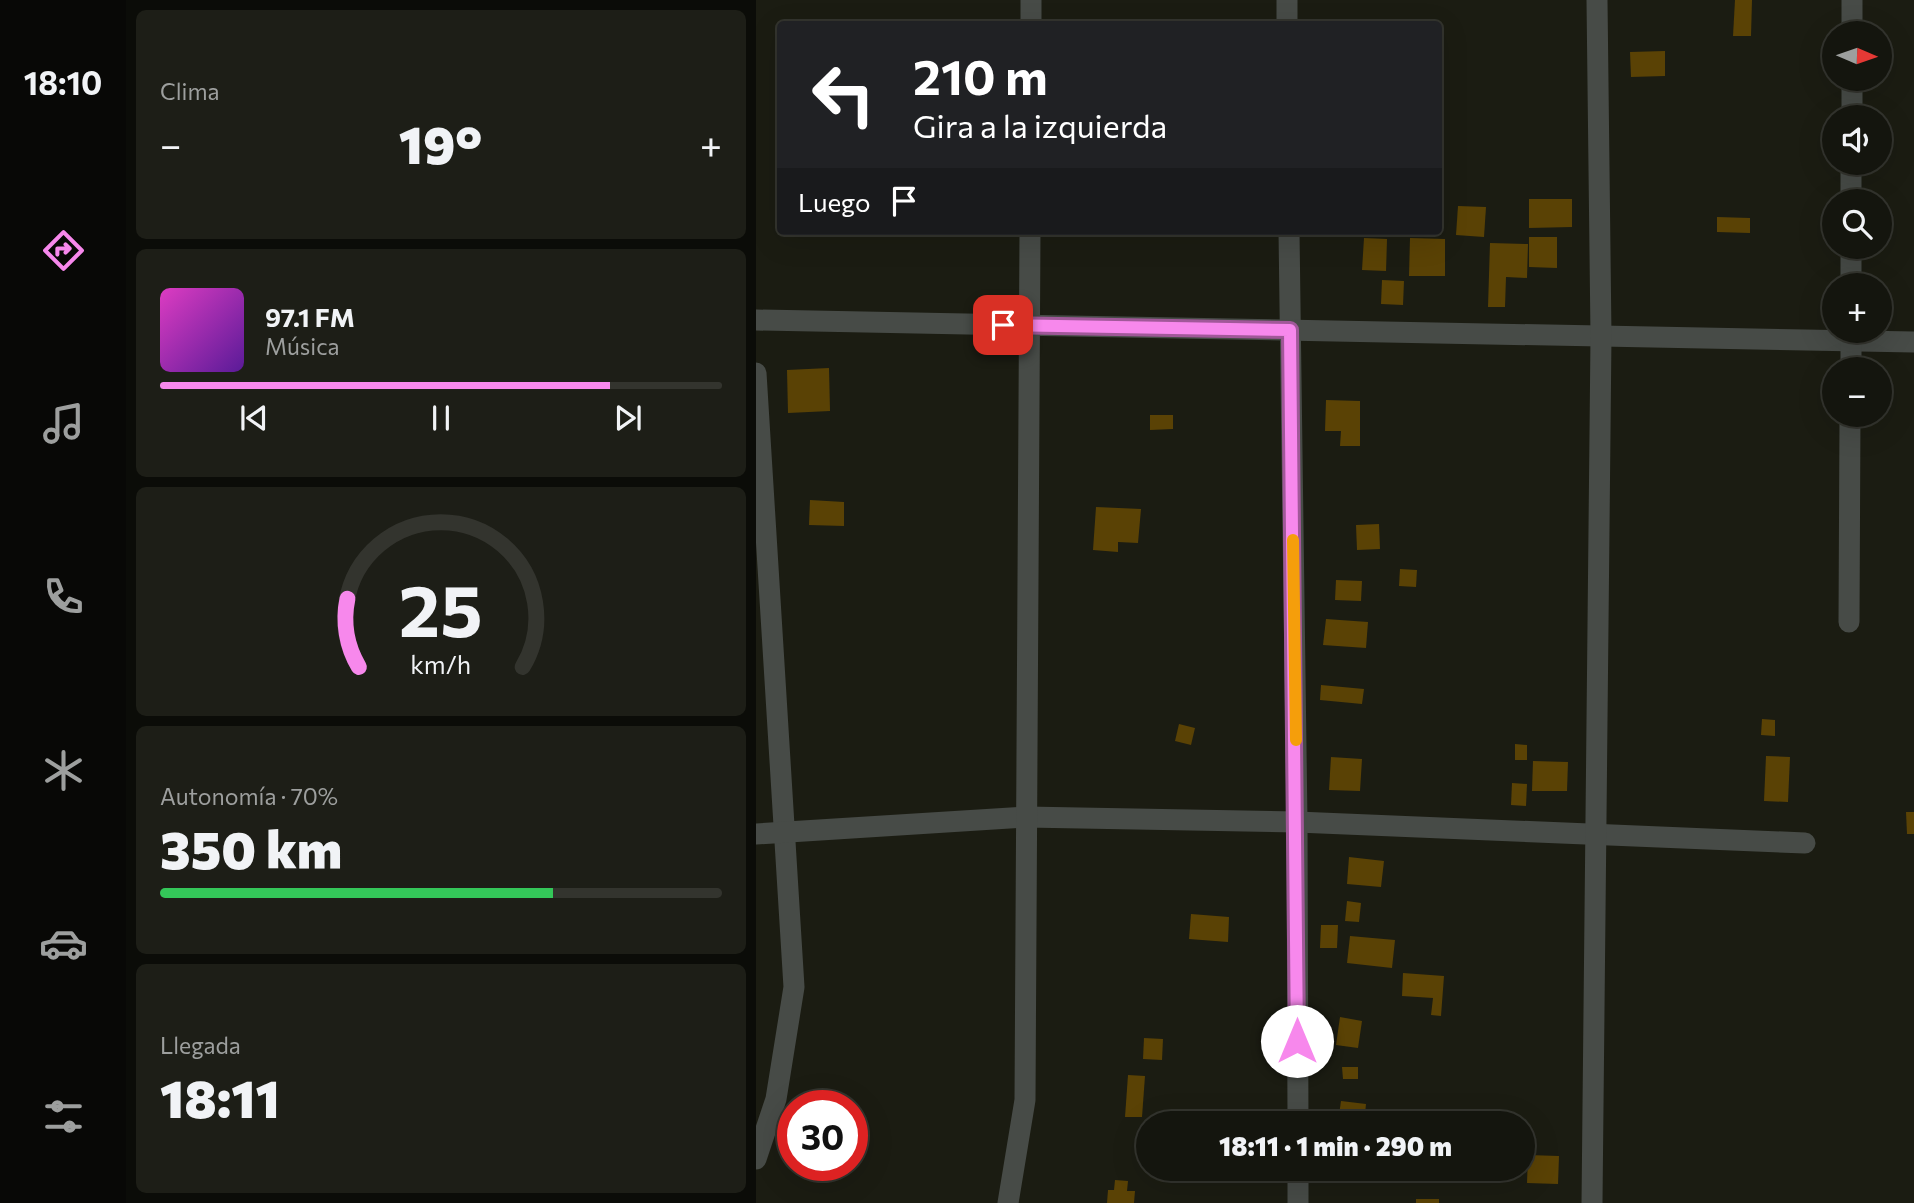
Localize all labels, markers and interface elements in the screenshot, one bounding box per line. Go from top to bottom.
north arrow [1822,21,1892,91]
map controls [1822,21,1892,427]
text: 210 m [913,45,1048,105]
icon: left [798,49,889,140]
text: 18:10 [24,62,102,102]
text: Clima [160,77,220,105]
text: Gira a la izquierda [913,105,1167,145]
button: sound [1822,105,1892,175]
text: 19° [399,111,482,175]
text: − [160,120,182,167]
text: + [700,120,722,167]
icon: arrive [885,182,923,220]
text: Luego [798,186,871,217]
button: search [1822,189,1892,259]
icon: directions [39,226,88,275]
button: + [1822,273,1892,343]
pin [973,295,1033,355]
text: 97.1 FM [265,301,355,332]
icon: arrive [984,306,1022,344]
text: Música [265,332,340,360]
button: − [1822,357,1892,427]
icon: music [39,399,88,448]
icon: previous [235,399,273,437]
icon: pause [422,399,460,437]
icon: next [609,399,647,437]
text: 25 [399,564,483,653]
icon: phone [39,572,88,621]
text: km/h [411,649,471,679]
icon: climate [39,746,88,795]
text: Autonomía · 70% [160,782,338,810]
text: 350 km [160,816,342,880]
icon: car [39,919,88,968]
position arrow [1260,1004,1334,1078]
text: Llegada [160,1031,241,1059]
text: 18:11 [160,1065,280,1129]
speed limit sign: 30 [777,1090,868,1181]
icon: filters [39,1092,88,1141]
text: 18:11 · 1 min · 290 m [1219,1130,1452,1161]

